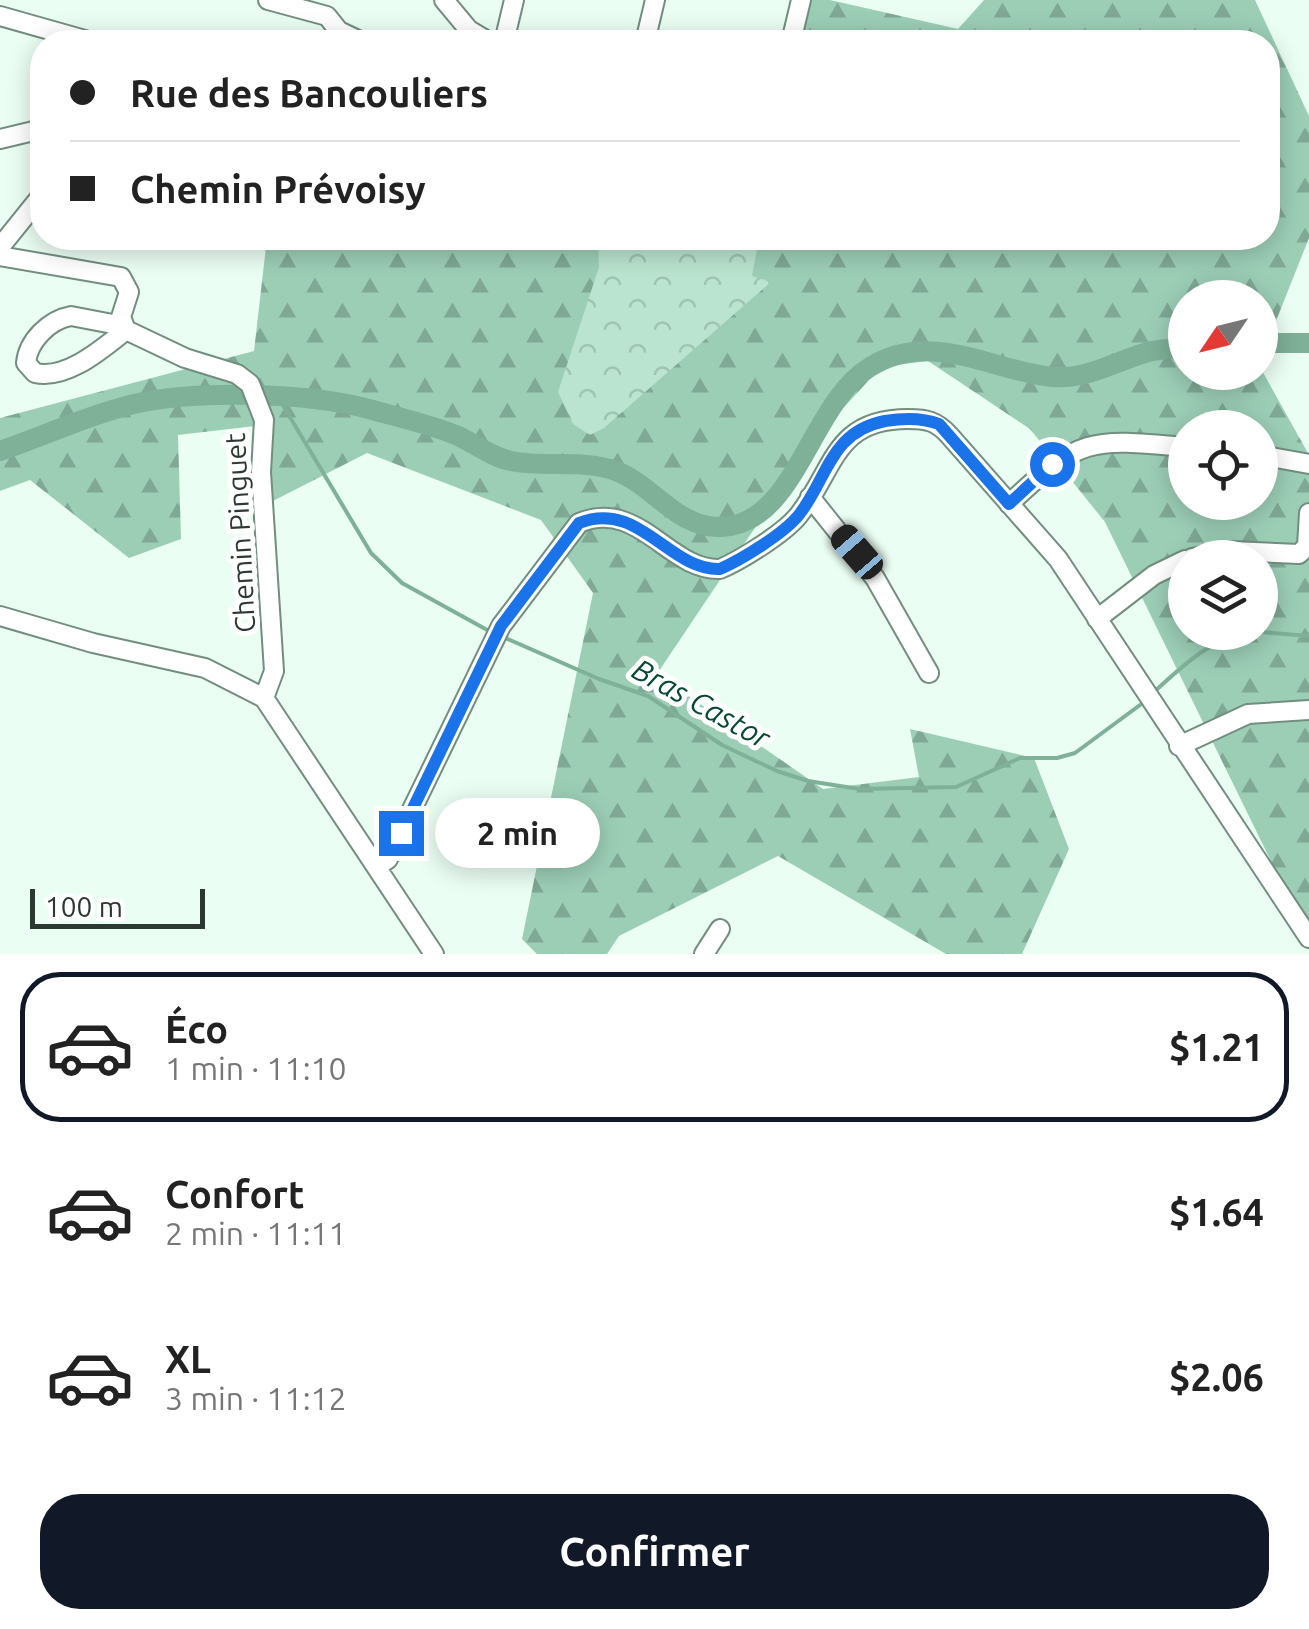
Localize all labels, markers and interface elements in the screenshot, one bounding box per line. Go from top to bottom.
text: Rue des Bancouliers [130,72,488,114]
text: Chemin Prévoisy [130,168,426,210]
north arrow [1168,280,1278,390]
map controls [1168,280,1278,650]
button: locate [1168,410,1278,520]
street label: Chemin Pinguet [219,432,260,634]
route start [1030,442,1075,487]
car [826,520,888,584]
button: layers [1168,540,1278,650]
water label: Bras Castor [627,652,777,755]
callout: 2 min [436,798,601,868]
route end [379,811,424,856]
text: 2 min [477,815,558,851]
scale bar [30,884,205,928]
text: 100 m [45,891,123,922]
icon: car [45,1002,135,1092]
text: Éco [165,1008,228,1050]
text: $1.21 [1169,1026,1264,1068]
text: 1 min · 11:10 [165,1050,347,1086]
icon: car [45,1167,135,1257]
text: Confort [165,1173,304,1215]
text: $1.64 [1169,1191,1264,1233]
text: 2 min · 11:11 [165,1215,347,1251]
icon: car [45,1332,135,1422]
text: XL [165,1338,211,1380]
text: $2.06 [1169,1356,1264,1398]
text: 3 min · 11:12 [165,1380,347,1416]
button: Confirmer [40,1494,1269,1609]

